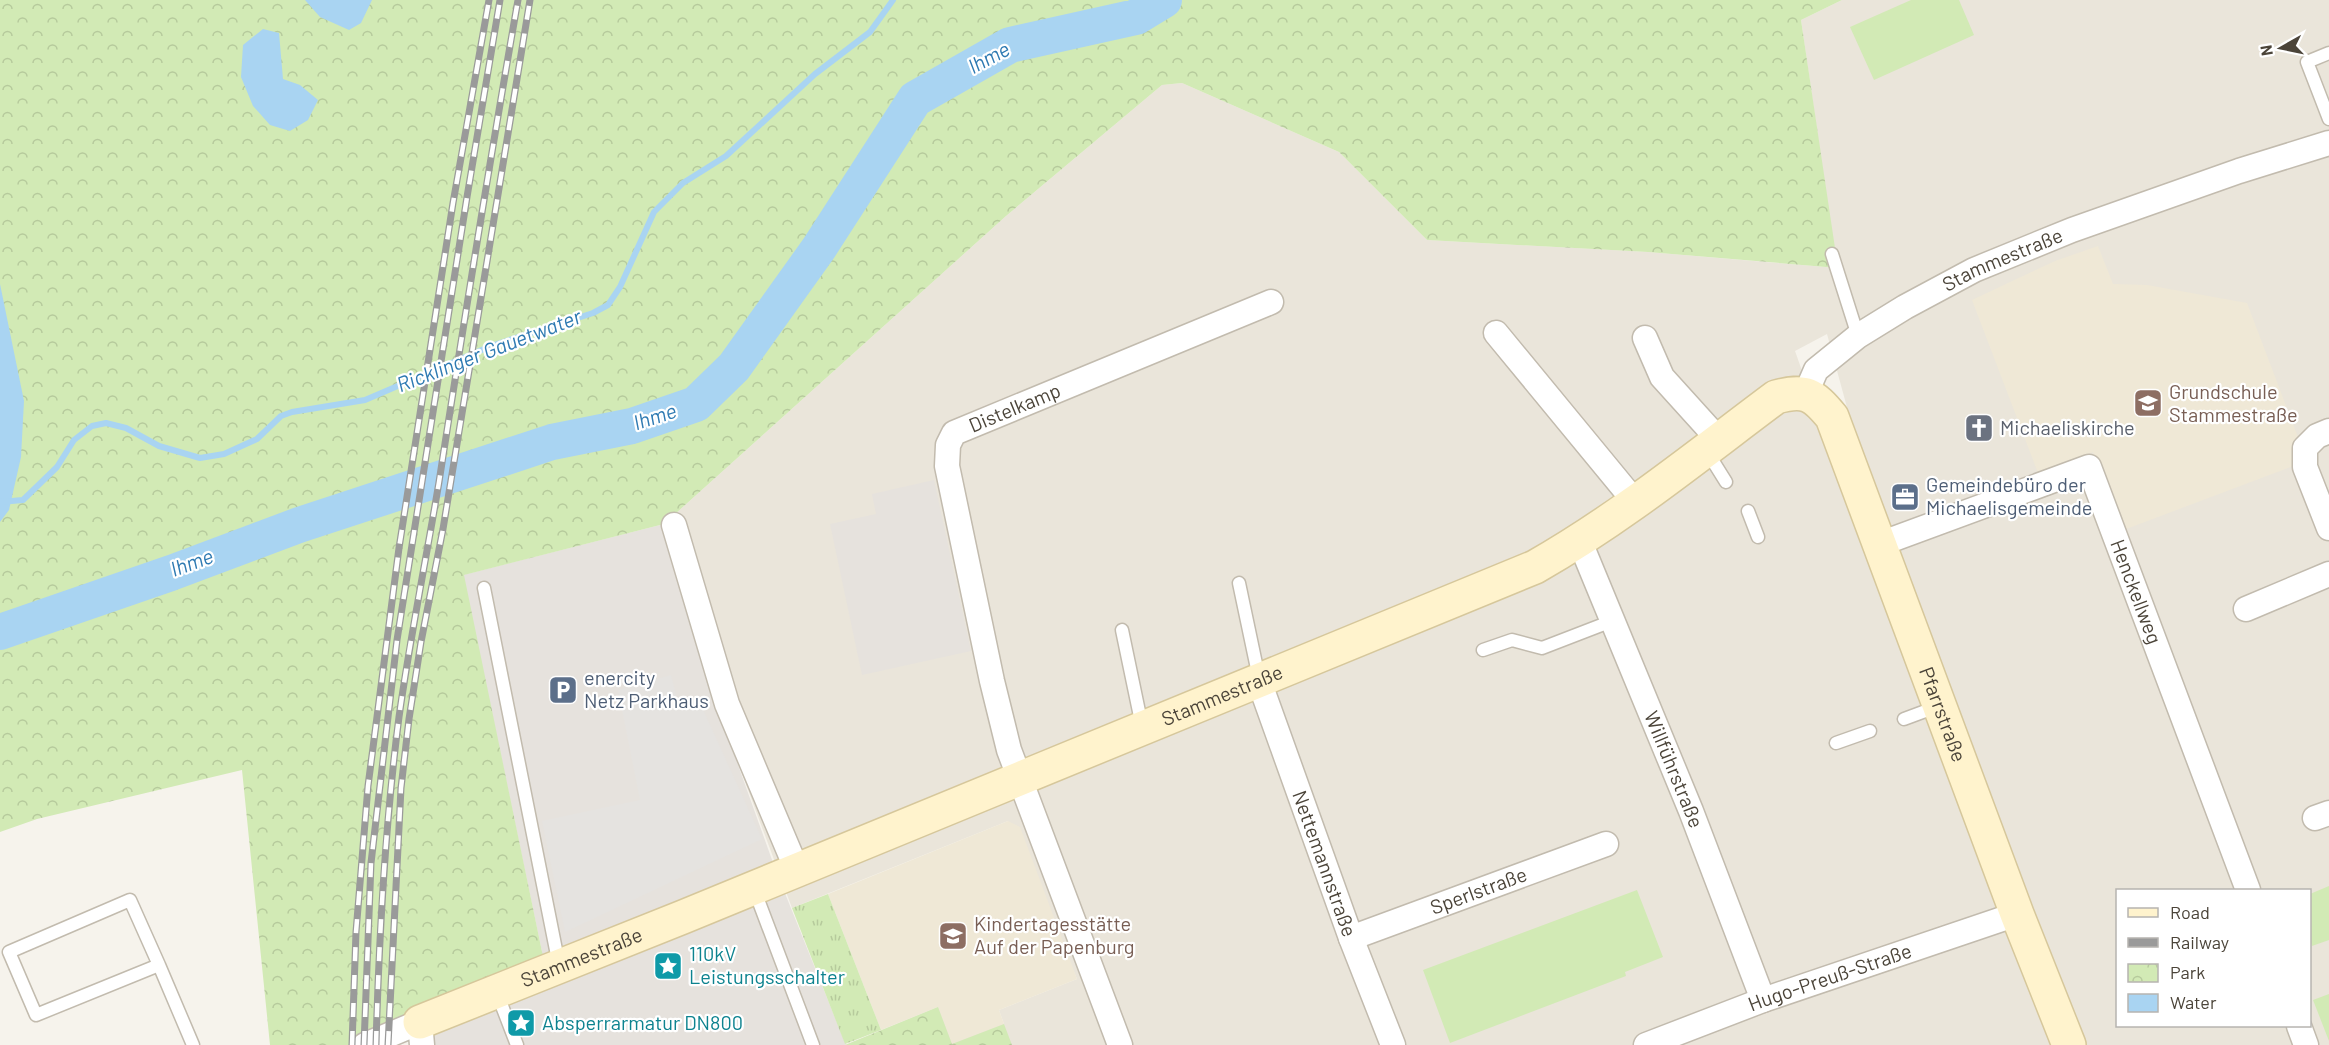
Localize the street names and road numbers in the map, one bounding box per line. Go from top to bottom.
street label: Stammestraße [1938,222,2066,296]
street label: Distelkamp [965,377,1064,437]
street label: Henckellweg [2106,536,2167,647]
street label: Stammestraße [1158,659,1286,730]
street label: Pfarrstraße [1915,663,1972,765]
street label: Willführstraße [1640,707,1709,831]
street label: Nettemannstraße [1288,787,1362,940]
street label: Sperlstraße [1427,861,1530,919]
street label: Stammestraße [517,922,645,992]
street label: Hugo-Preuß-Straße [1744,938,1914,1016]

